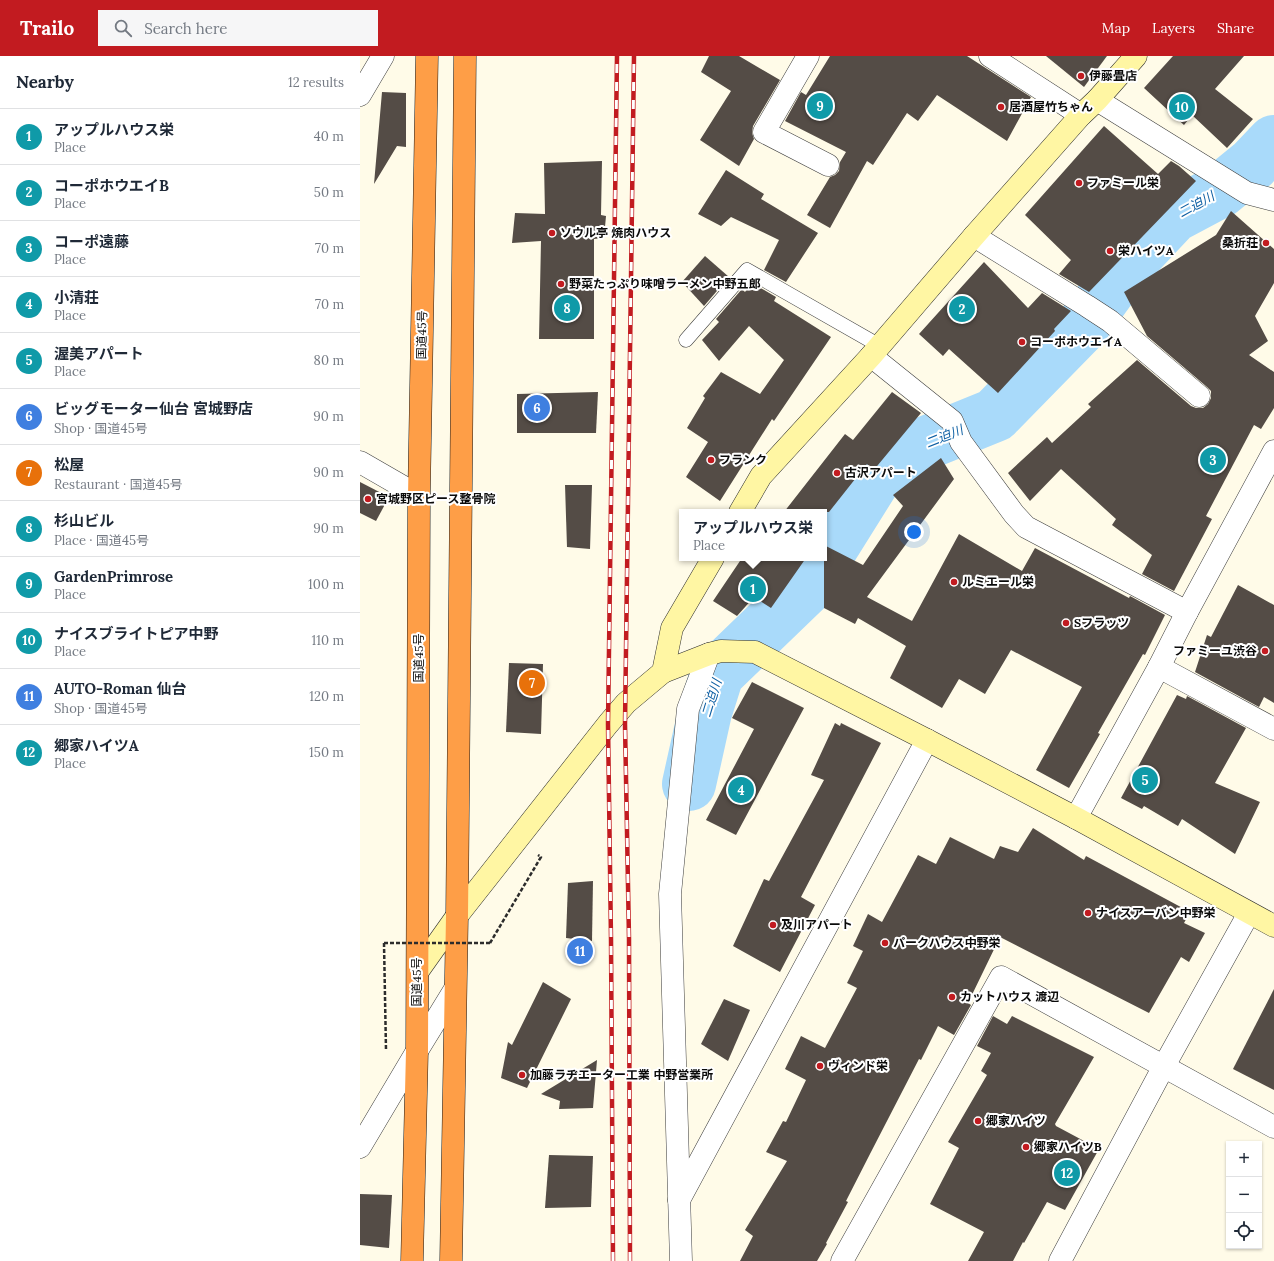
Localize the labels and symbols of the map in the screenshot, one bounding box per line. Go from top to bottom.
place label: 伊藤畳店 [1089,68,1137,83]
marker: 伊藤畳店 [1076,71,1086,81]
pin: 9 [807,91,833,121]
pin: 10 [1169,92,1195,122]
place label: 居酒屋竹ちゃん [1009,99,1093,114]
marker: 居酒屋竹ちゃん [996,102,1006,112]
place label: ファミール栄 [1087,175,1159,190]
marker: ファミール栄 [1074,178,1084,188]
water label: 二迫川 [1175,187,1219,221]
place label: ソウル亭 焼肉ハウス [560,225,671,240]
marker: ソウル亭 焼肉ハウス [547,228,557,238]
place label: 桑折荘 [1222,235,1258,250]
marker: 桑折荘 [1261,238,1271,248]
place label: 栄ハイツA [1118,243,1174,258]
marker: 栄ハイツA [1105,246,1115,256]
place label: 野菜たっぷり味噌ラーメン中野五郎 [569,276,761,291]
marker: 野菜たっぷり味噌ラーメン中野五郎 [556,279,566,289]
pin: 8 [554,293,580,323]
pin: 2 [949,294,975,324]
street label: 国道45号 [414,310,429,360]
place label: コーポホウエイA [1030,334,1122,349]
marker: コーポホウエイA [1017,337,1027,347]
pin: 6 [524,393,550,423]
water label: 二迫川 [923,421,967,452]
pin: 3 [1200,445,1226,475]
place label: フランク [719,452,767,467]
marker: フランク [706,455,716,465]
place label: 古沢アパート [845,465,917,480]
marker: 古沢アパート [832,468,842,478]
place label: 宮城野区ピース整骨院 [376,491,495,506]
marker: 宮城野区ピース整骨院 [363,494,373,504]
your location [904,522,924,542]
pin: 1 [740,574,766,604]
place label: ルミエール栄 [962,574,1034,589]
marker: ルミエール栄 [949,577,959,587]
place label: Sフラッツ [1074,615,1129,630]
marker: Sフラッツ [1061,618,1071,628]
street label: 国道45号 [411,633,426,683]
place label: ファミーユ渋谷 [1173,643,1257,658]
marker: ファミーユ渋谷 [1260,646,1270,656]
pin: 7 [519,668,545,698]
water label: 二迫川 [698,675,726,719]
pin: 5 [1132,765,1158,795]
pin: 4 [728,775,754,805]
place label: ナイスアーバン中野栄 [1096,905,1215,920]
marker: ナイスアーバン中野栄 [1083,908,1093,918]
place label: 及川アパート [781,917,853,932]
marker: 及川アパート [768,920,778,930]
place label: パークハウス中野栄 [893,935,1000,950]
pin: 11 [567,936,593,966]
marker: パークハウス中野栄 [880,938,890,948]
street label: 国道45号 [409,957,424,1007]
place label: カットハウス 渡辺 [960,989,1059,1004]
marker: カットハウス 渡辺 [947,992,957,1002]
place label: ヴィンド栄 [828,1058,888,1073]
marker: ヴィンド栄 [815,1061,825,1071]
place label: 加藤ラヂエーター工業 中野営業所 [530,1067,713,1082]
marker: 加藤ラヂエーター工業 中野営業所 [517,1070,527,1080]
place label: 郷家ハイツ [986,1113,1046,1128]
marker: 郷家ハイツ [973,1116,983,1126]
place label: 郷家ハイツB [1034,1139,1102,1154]
marker: 郷家ハイツB [1021,1142,1031,1152]
pin: 12 [1054,1158,1080,1188]

